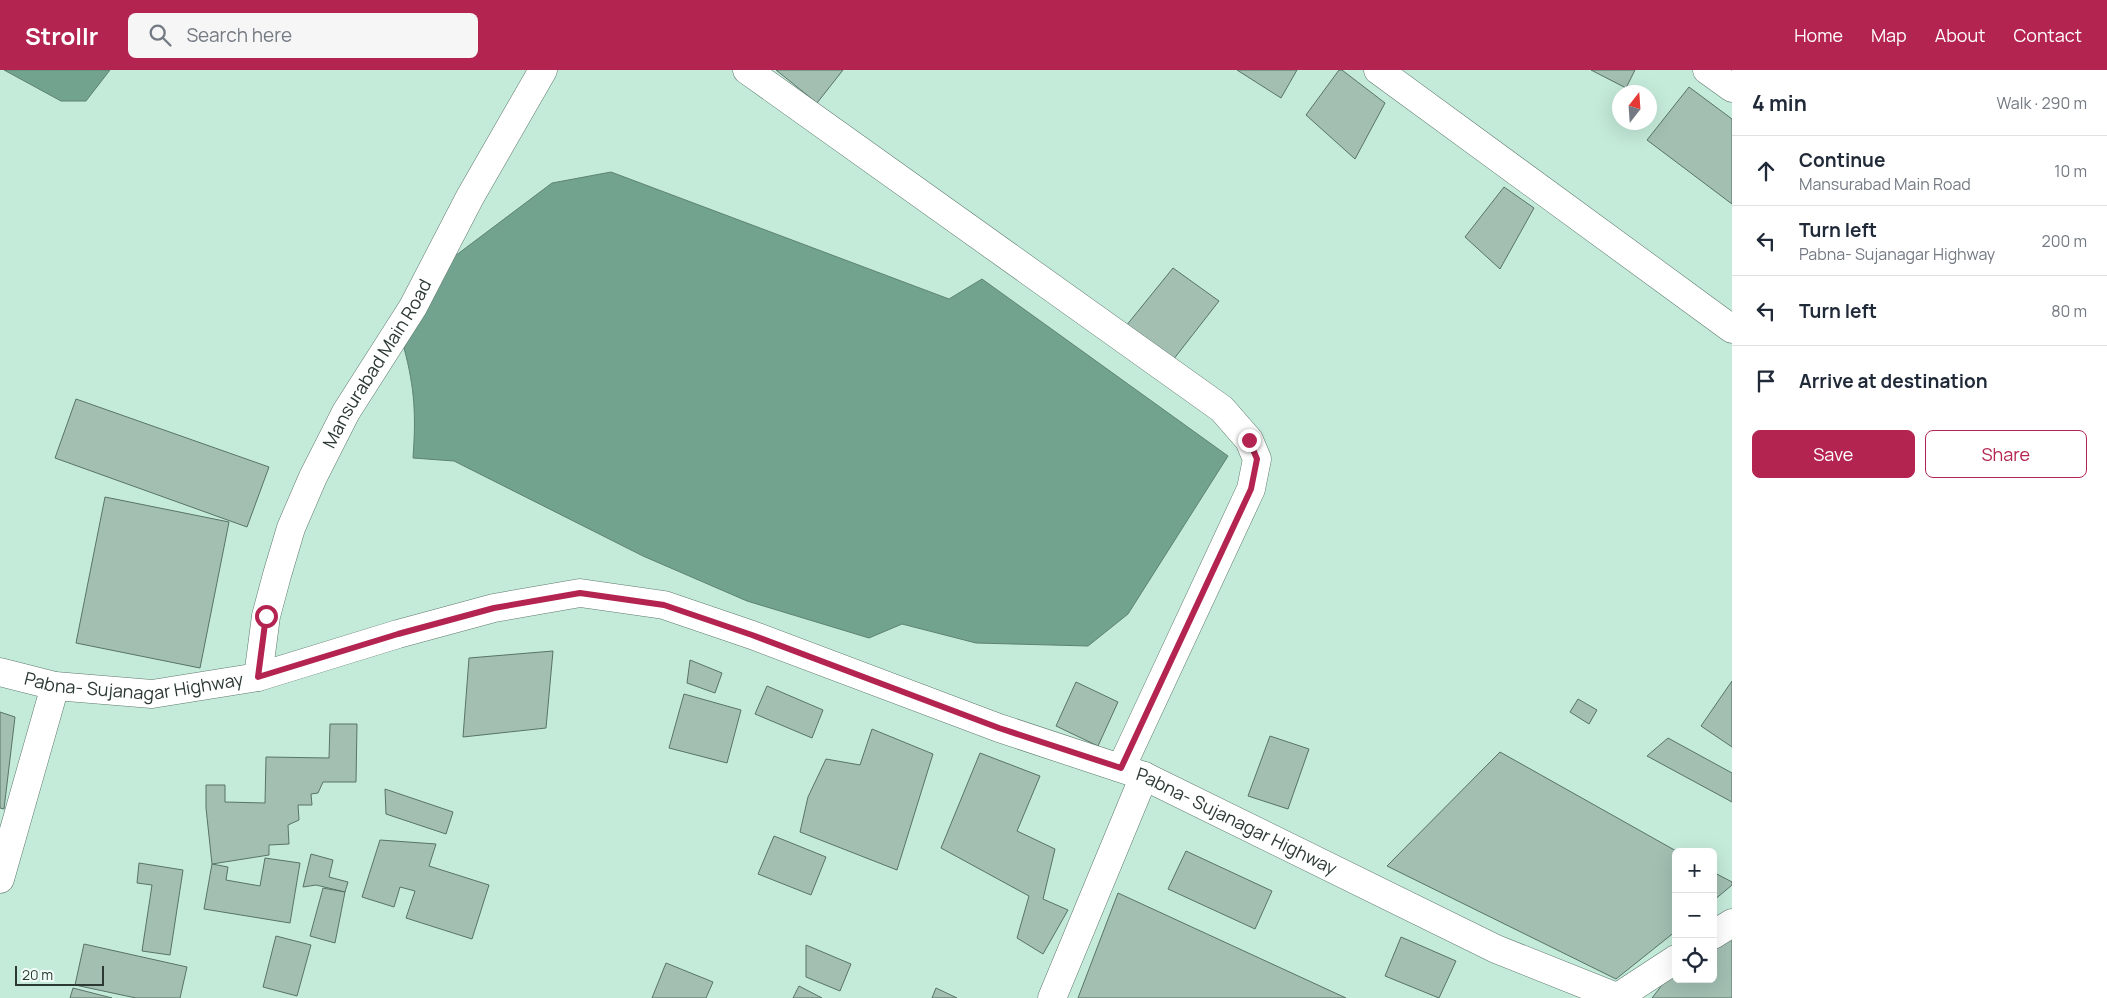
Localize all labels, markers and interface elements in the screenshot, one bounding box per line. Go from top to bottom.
search box [128,13,478,58]
text: Strollr [25,19,98,52]
icon: search [146,21,174,49]
text: Search here [186,22,292,48]
text: Home [1794,23,1843,47]
text: Map [1871,23,1907,47]
text: About [1935,23,1985,47]
text: Contact [2013,23,2082,47]
north arrow [1612,85,1657,130]
text: 4 min [1752,89,1807,117]
text: Walk · 290 m [1997,92,2087,114]
text: Continue [1799,147,1885,173]
icon: ahead [1752,157,1780,185]
text: 10 m [2054,160,2087,182]
text: Mansurabad Main Road [1799,173,1971,195]
text: Turn left [1799,217,1877,243]
icon: left [1752,227,1780,255]
text: 200 m [2042,230,2087,252]
text: Pabna- Sujanagar Highway [1799,243,1995,265]
street label: Mansurabad Main Road [317,275,436,452]
icon: left [1752,297,1780,325]
text: Turn left [1799,298,1877,324]
text: 80 m [2051,300,2087,322]
icon: arrive [1752,367,1780,395]
text: Arrive at destination [1799,368,1988,394]
route end [1238,429,1261,452]
button: Save [1752,430,1915,478]
button: Share [1925,430,2087,478]
route start [255,605,278,628]
street label: Pabna- Sujanagar Highway [22,666,245,705]
street label: Pabna- Sujanagar Highway [1133,761,1342,880]
map controls [1672,848,1717,983]
button: + [1672,848,1717,893]
button: − [1672,893,1717,938]
button: locate [1672,938,1717,983]
scale bar [15,963,104,986]
text: 20 m [22,965,53,984]

